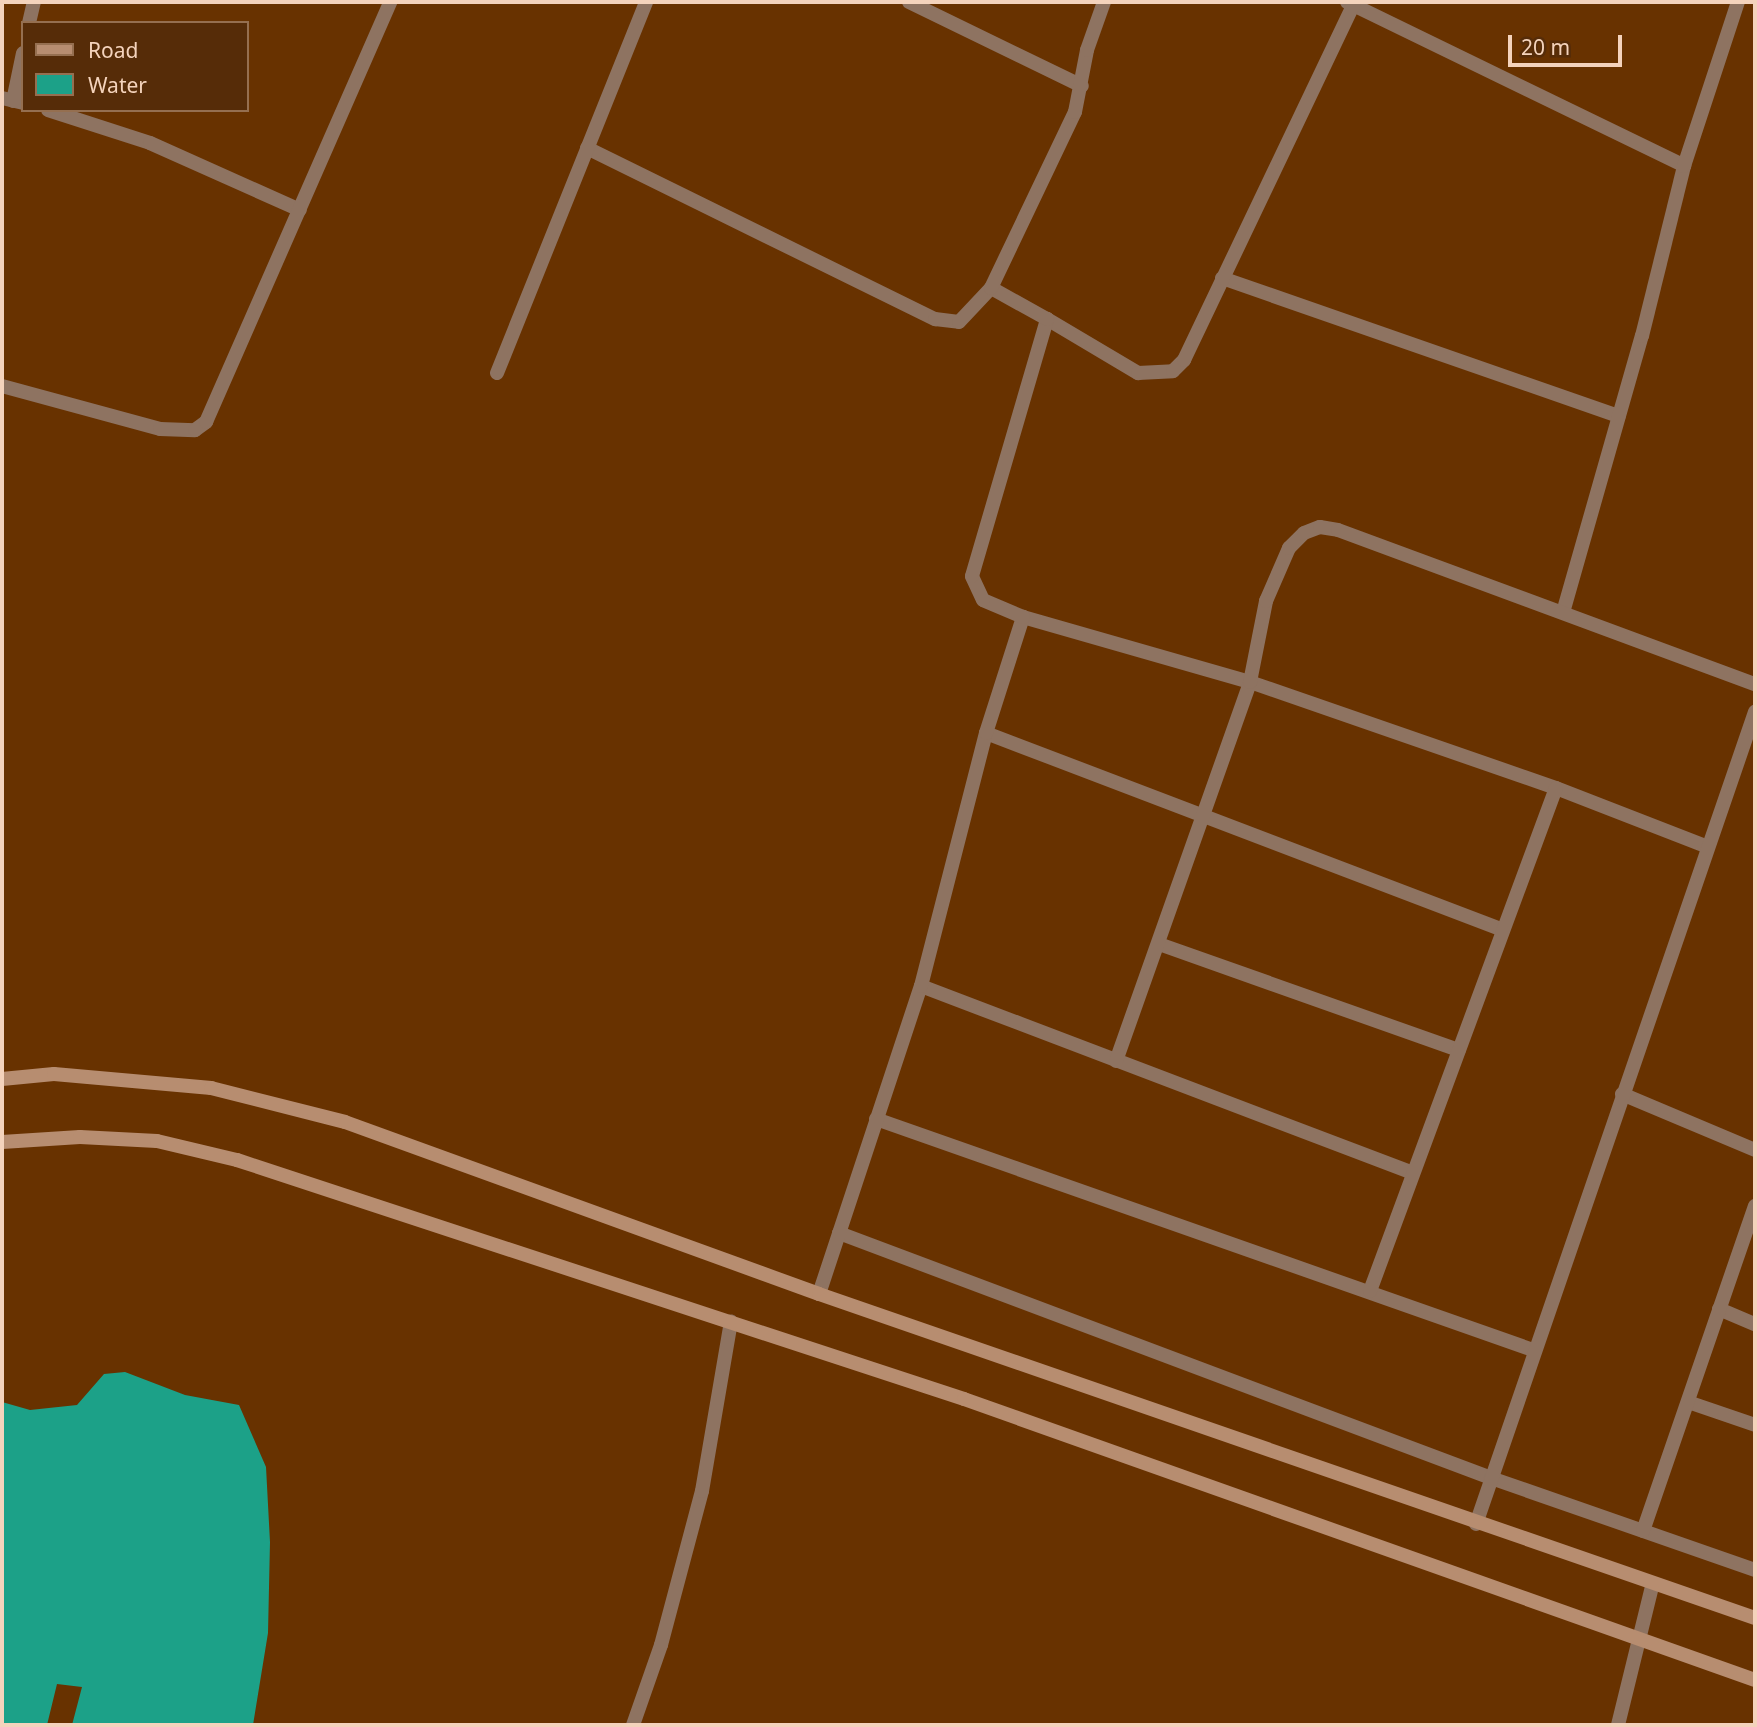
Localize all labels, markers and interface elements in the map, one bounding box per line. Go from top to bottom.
legend [21,21,248,112]
scale bar [1512,21,1626,65]
text: 20 m [1521,33,1570,61]
text: Road [88,36,138,64]
text: Water [88,71,147,99]

